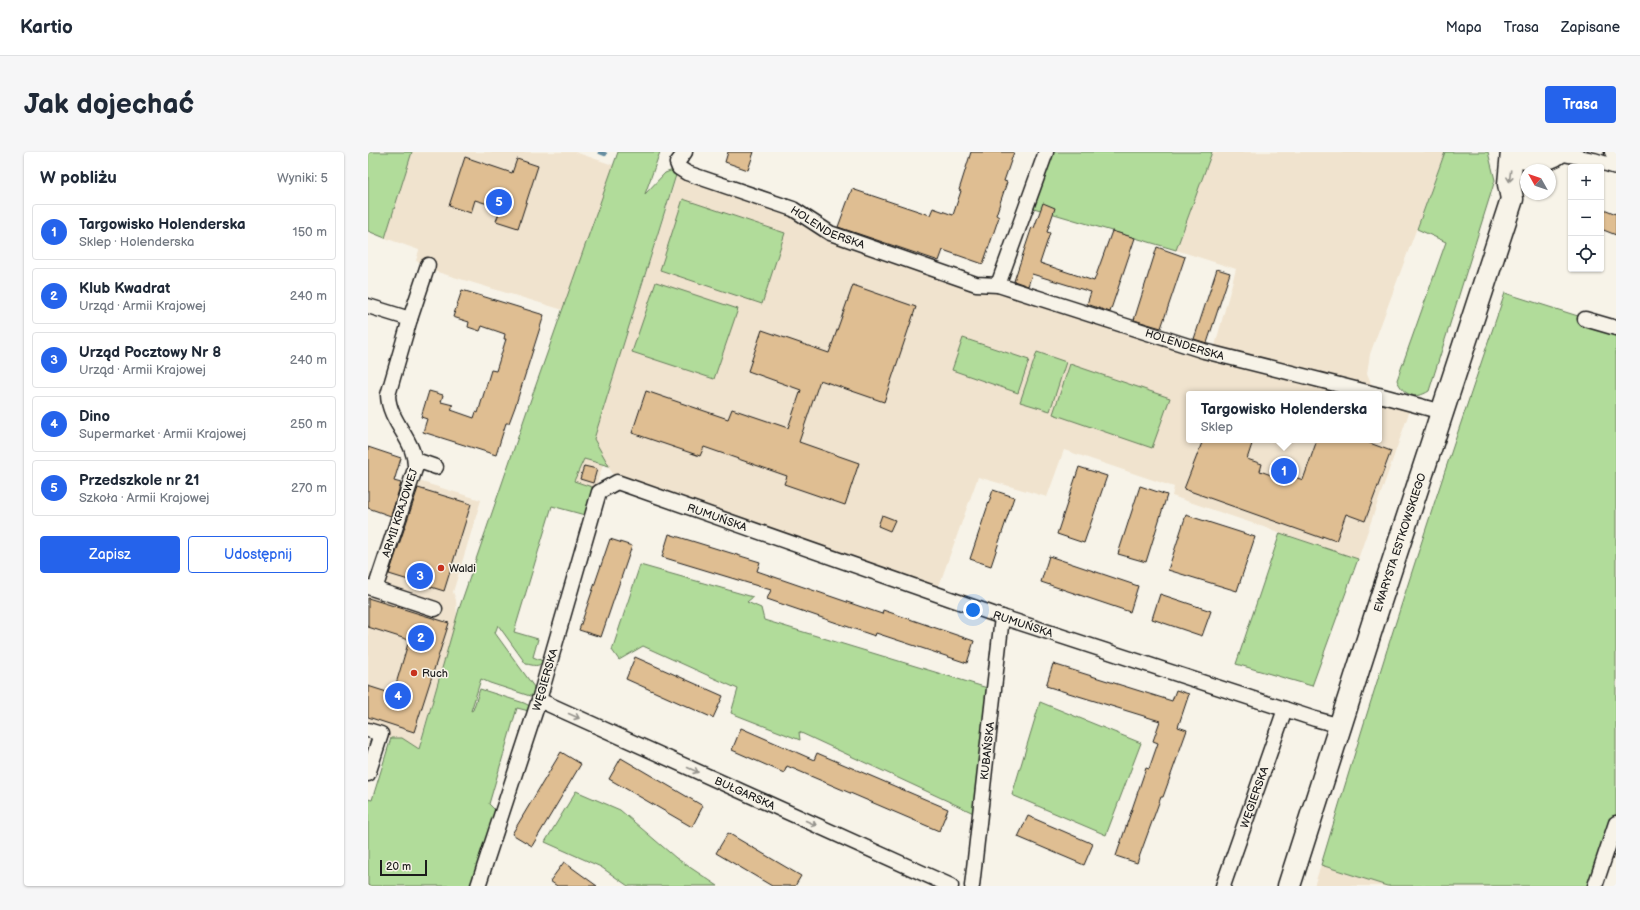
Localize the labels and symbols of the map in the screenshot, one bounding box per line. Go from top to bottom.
north arrow [1520,164,1556,200]
one-way arrow [1506,169,1514,182]
pin: 5 [486,187,512,217]
street label: HOLENDERSKA [788,203,867,251]
street label: HOLENDERSKA [1144,326,1226,362]
pin: 1 [1271,456,1297,486]
street label: ARMII KRAJOWEJ [380,467,420,559]
street label: EWARYSTA ESTKOWSKIEGO [1371,471,1428,613]
street label: RUMUŃSKA [686,501,749,534]
pin: 3 [407,561,433,591]
place label: Waldi [449,562,476,575]
marker: Waldi [436,563,446,573]
your location [963,600,983,620]
street label: RUMUŃSKA [991,608,1055,640]
pin: 2 [408,623,434,653]
street label: WĘGIERSKA [529,647,560,712]
place label: Ruch [422,667,448,680]
marker: Ruch [409,668,419,678]
pin: 4 [385,681,411,711]
one-way arrow [568,713,580,720]
street label: KUBAŃSKA [977,721,997,781]
street label: WĘGIERSKA [1237,765,1271,830]
one-way arrow [687,766,699,774]
street label: BUŁGARSKA [713,774,777,812]
one-way arrow [805,820,817,827]
scale bar [380,858,427,877]

